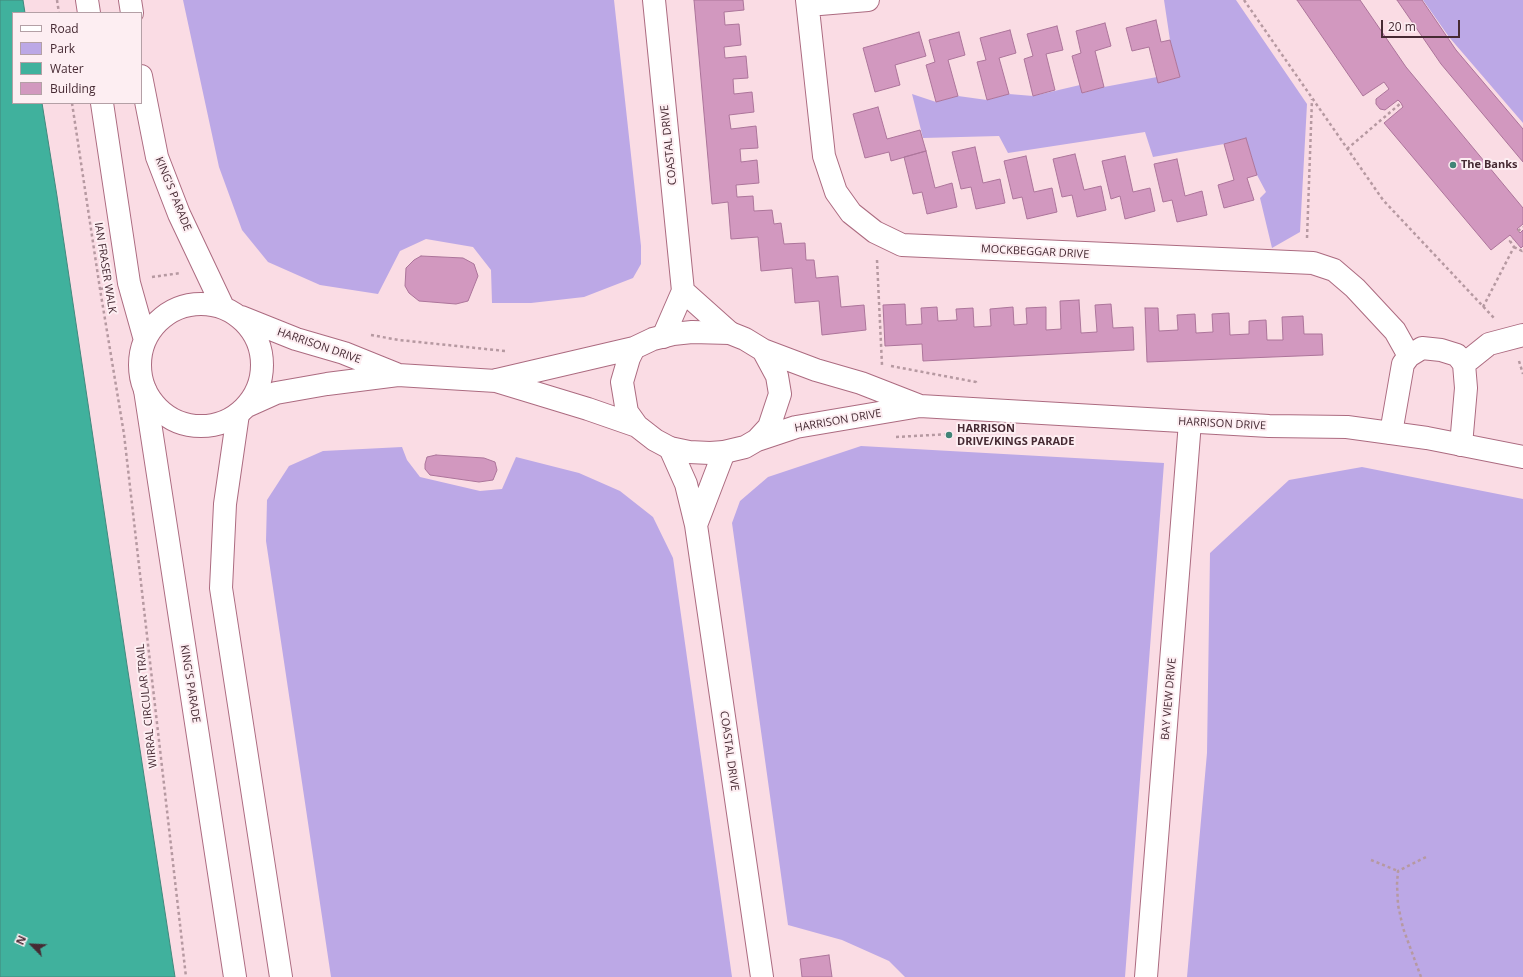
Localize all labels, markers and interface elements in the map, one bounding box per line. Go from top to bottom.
legend [12,12,142,104]
scale bar [1383,12,1462,38]
text: 20 m [1388,18,1416,35]
text: Road [50,20,79,37]
text: Park [50,40,75,57]
text: Water [50,60,84,77]
text: Building [50,80,95,97]
street label: COASTAL DRIVE [658,104,680,186]
street label: KING'S PARADE [152,155,194,233]
place label: The Banks [1461,158,1518,172]
marker: The Banks [1448,160,1458,170]
street label: IAN FRASER WALK [91,222,119,314]
street label: MOCKBEGGAR DRIVE [981,243,1089,261]
street label: HARRISON DRIVE [275,325,363,367]
street label: HARRISON DRIVE [794,407,882,435]
street label: HARRISON DRIVE [1178,415,1266,433]
place label: HARRISON DRIVE/KINGS PARADE [957,422,1074,448]
marker: HARRISON DRIVE/KINGS PARADE [944,430,954,440]
street label: WIRRAL CIRCULAR TRAIL [134,643,160,769]
street label: KING'S PARADE [177,644,203,724]
street label: BAY VIEW DRIVE [1159,657,1179,741]
street label: COASTAL DRIVE [717,710,741,792]
north arrow [12,925,52,965]
text: N [12,933,29,947]

